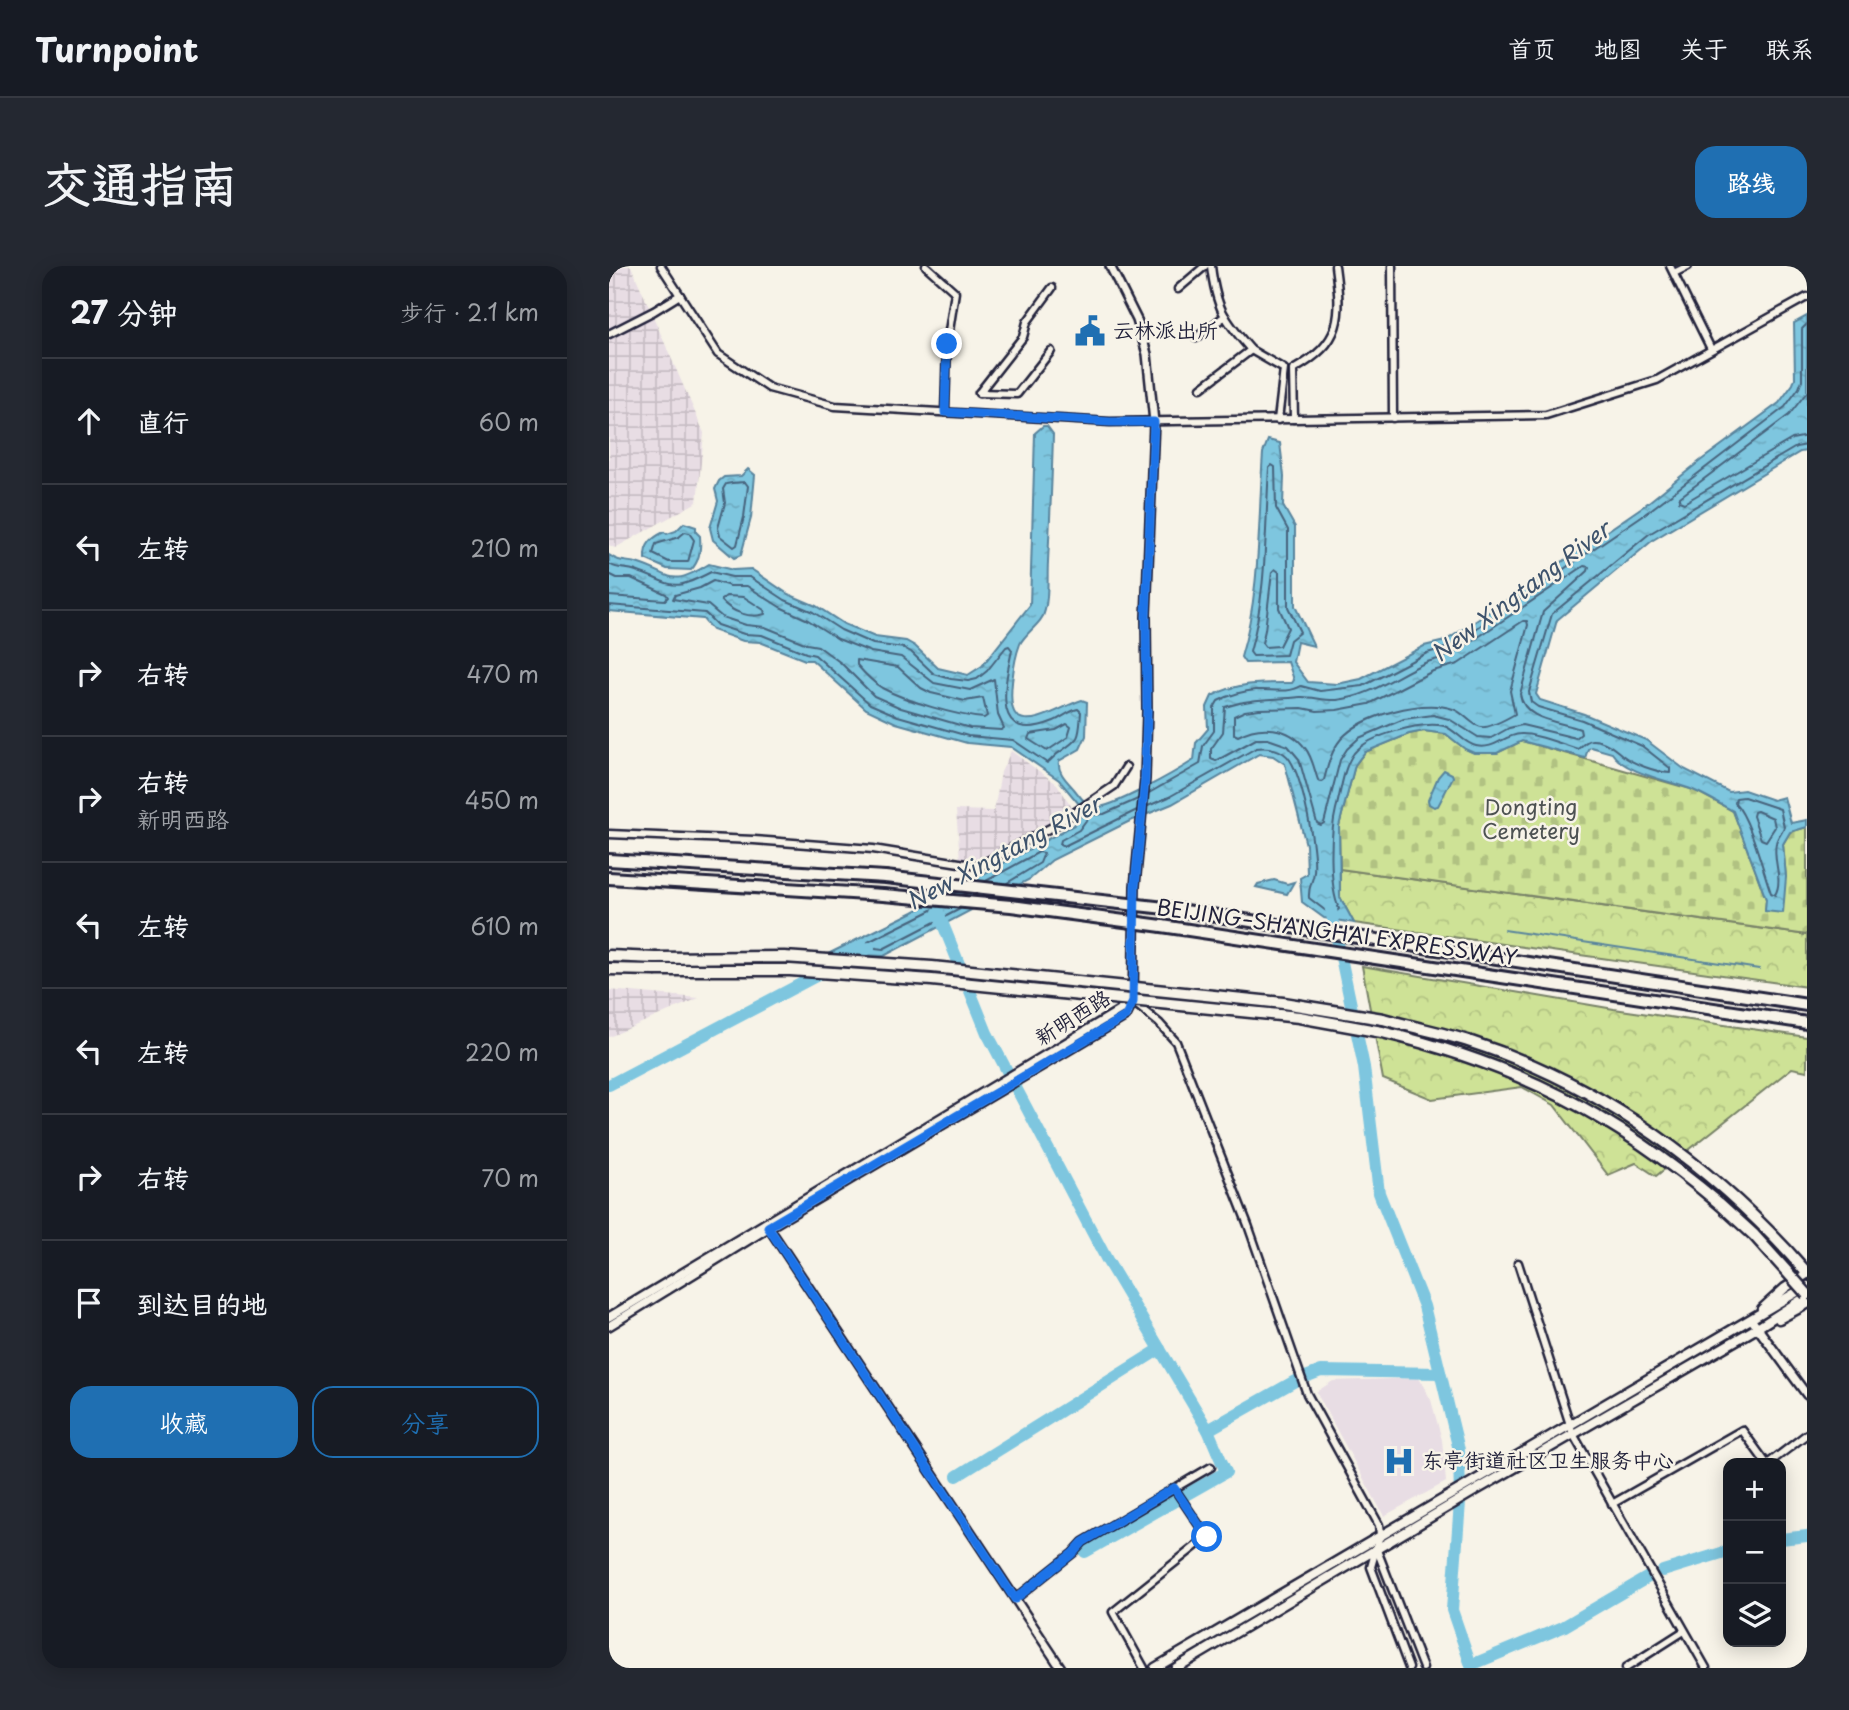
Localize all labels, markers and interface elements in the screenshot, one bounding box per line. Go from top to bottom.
text: Turnpoint [35,23,199,73]
text: 首页 [1508,30,1556,66]
text: 地图 [1594,30,1642,66]
text: 关于 [1680,30,1728,66]
text: 联系 [1766,30,1814,66]
text: 交通指南 [42,145,238,219]
button: 路线 [1695,146,1807,218]
text: 27 分钟 [70,289,177,334]
text: 步行 · 2.1 km [400,294,539,329]
place label: 云林派出所 [1113,313,1218,345]
public building icon: 云林派出所 [1073,314,1107,348]
route end [931,328,962,359]
icon: ahead [70,402,108,440]
text: 直行 [137,402,189,441]
text: 60 m [479,404,539,439]
water label: New Xingtang River [1423,510,1620,670]
icon: left [70,528,108,566]
text: 左转 [137,528,189,567]
text: 210 m [471,530,539,565]
icon: right [70,654,108,692]
text: 右转 [137,654,189,693]
text: 470 m [466,656,539,691]
text: 右转 [137,762,189,801]
icon: right [70,780,108,818]
text: 450 m [465,782,539,817]
water label: New Xingtang River [899,784,1110,918]
park label: Dongting Cemetery [1482,790,1580,846]
text: 新明西路 [137,801,229,836]
street label: BEIJING–SHANGHAI EXPRESSWAY [1155,890,1520,972]
icon: left [70,906,108,944]
text: 左转 [137,906,189,945]
text: 610 m [471,908,539,943]
street label: 新明西路 [1028,980,1116,1052]
icon: left [70,1032,108,1070]
text: 左转 [137,1032,189,1071]
text: 220 m [465,1034,539,1069]
icon: right [70,1158,108,1196]
text: 右转 [137,1158,189,1197]
text: 70 m [481,1160,539,1195]
icon: arrive [70,1284,108,1322]
text: 到达目的地 [137,1284,267,1323]
button: 收藏 [70,1386,298,1458]
button: 分享 [312,1386,539,1458]
place label: 东亭街道社区卫生服务中心 [1422,1443,1674,1475]
hospital icon: 东亭街道社区卫生服务中心 [1382,1444,1416,1478]
map controls [1723,1458,1786,1647]
button: + [1723,1458,1786,1521]
route start [1191,1521,1222,1552]
button: − [1723,1521,1786,1584]
button: layers [1723,1584,1786,1647]

